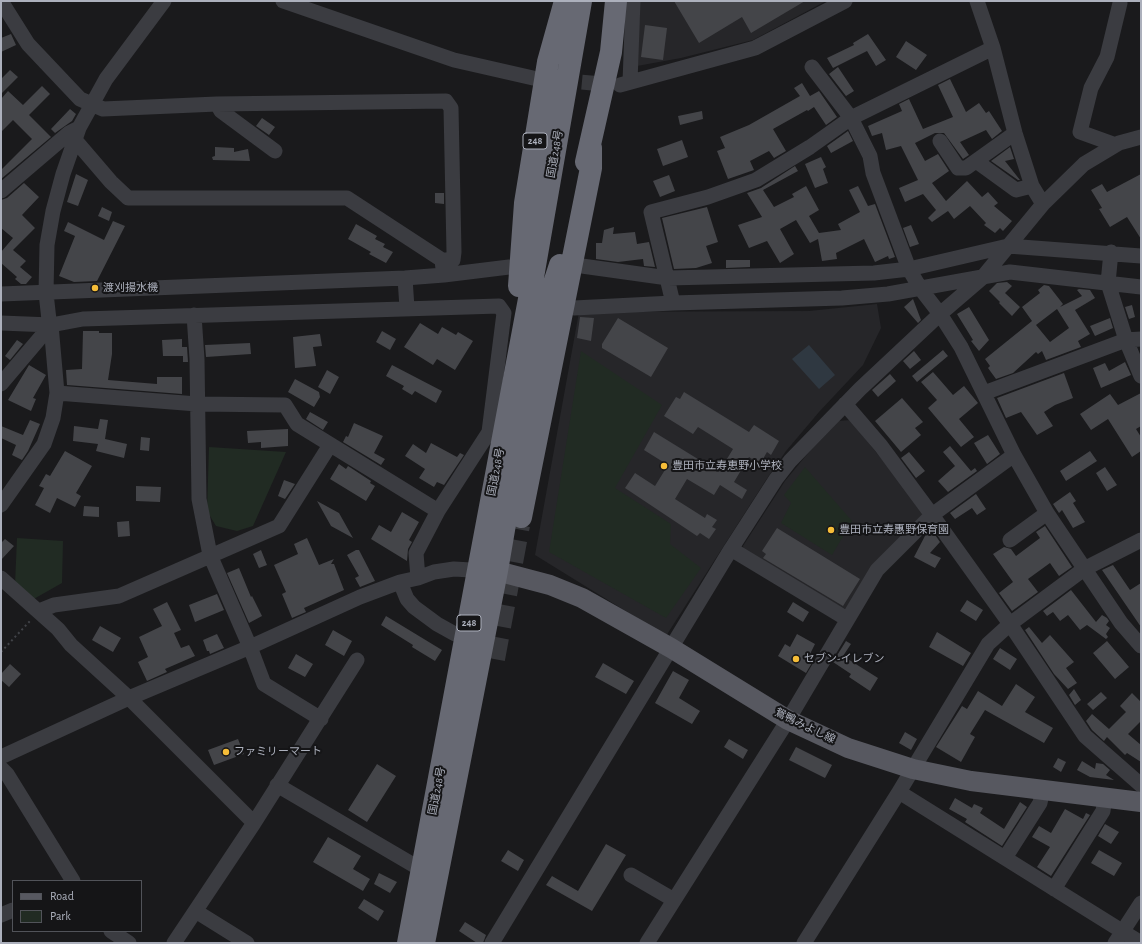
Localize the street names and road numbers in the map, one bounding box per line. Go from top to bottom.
street label: 国道248号 [544,129,566,179]
road number: 248 [523,133,547,149]
street label: 国道248号 [485,447,507,497]
road number: 248 [457,615,481,631]
street label: 鴛鴨みよし線 [772,706,838,746]
street label: 国道248号 [426,766,448,816]

